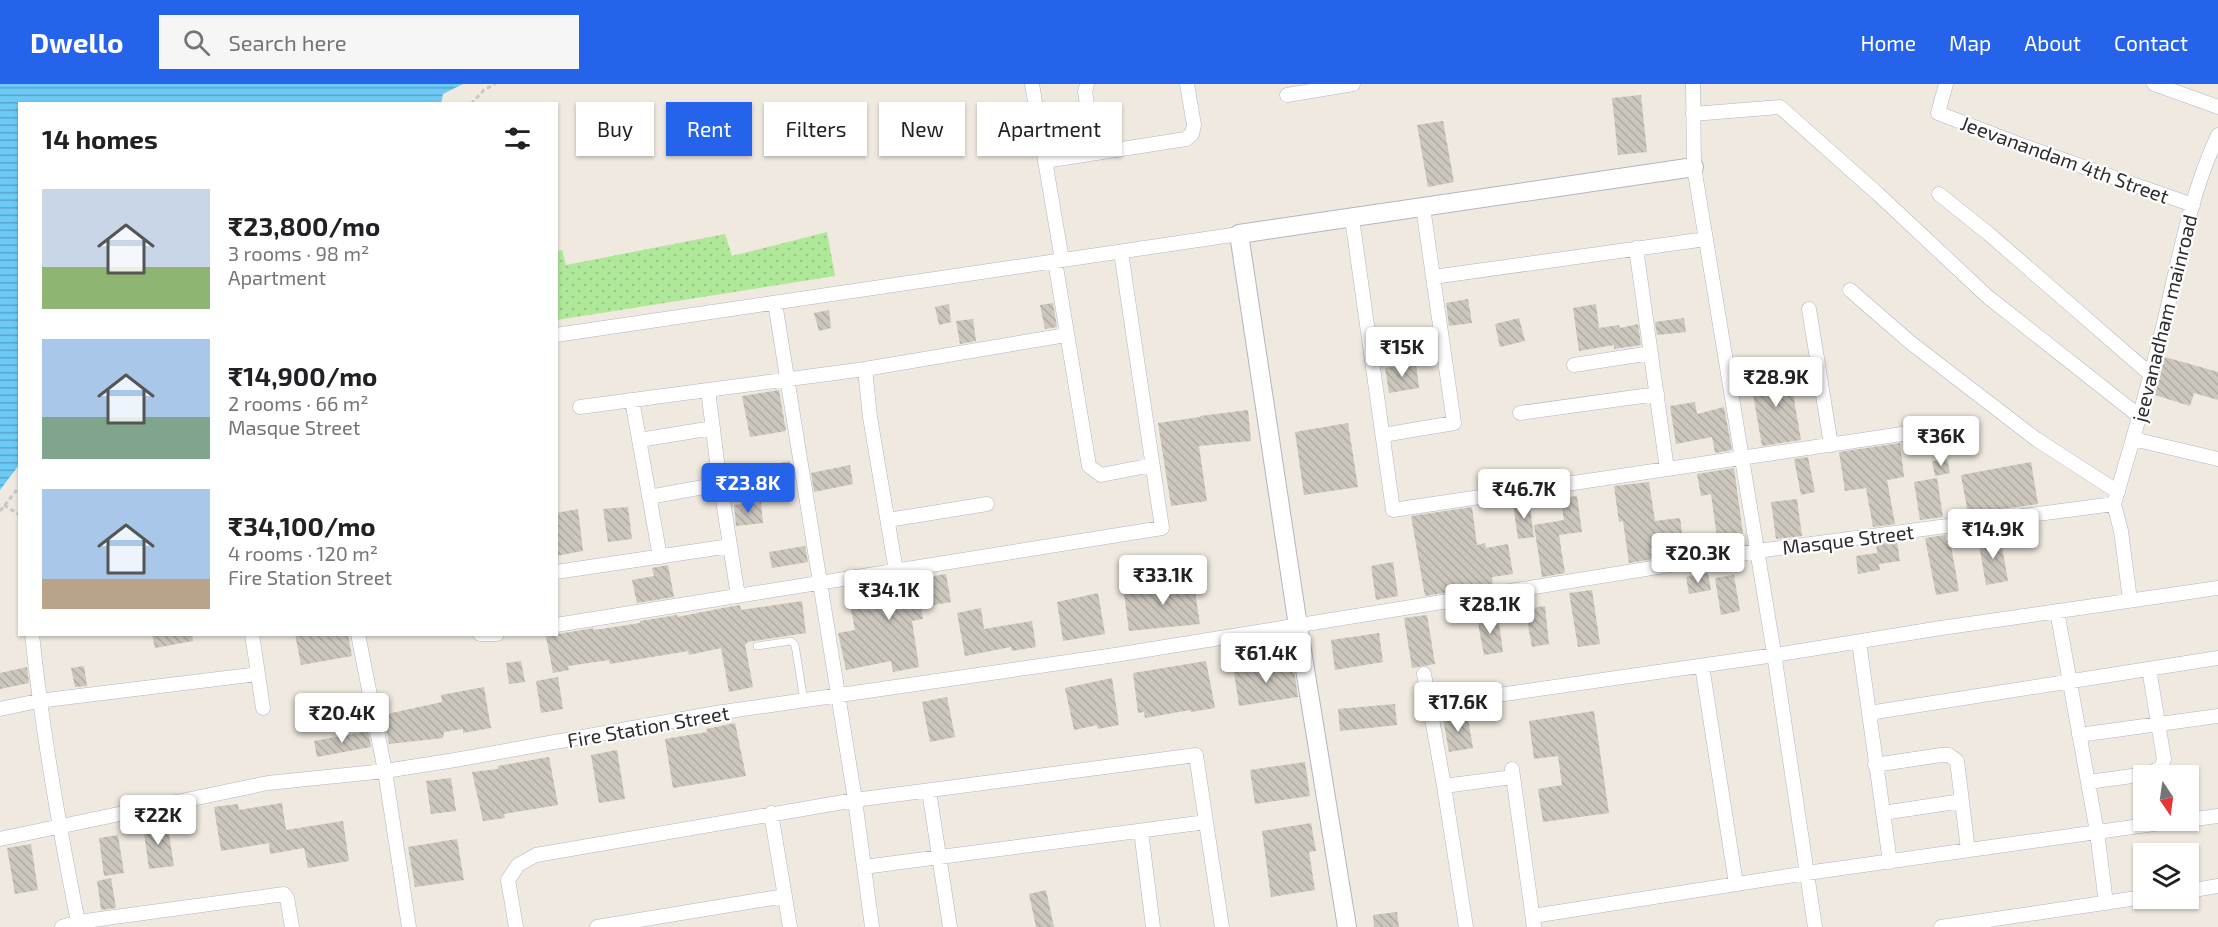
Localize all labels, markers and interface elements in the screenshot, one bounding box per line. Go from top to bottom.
search box [159,15,579,69]
text: Dwello [30,25,123,59]
icon: search [180,26,213,59]
text: Search here [228,29,347,55]
text: Home [1860,30,1916,55]
text: Map [1949,30,1991,55]
text: About [2024,30,2081,55]
text: Contact [2114,30,2188,55]
chip: Buy [576,102,654,156]
chip: Rent [666,102,752,156]
chip: Filters [764,102,867,156]
chip: New [879,102,965,156]
chip: Apartment [977,102,1122,156]
street label: Jeevanandam 4th Street [1958,110,2173,208]
icon: filters [501,122,534,155]
text: 14 homes [42,123,158,154]
text: ₹23,800/mo [228,210,380,241]
street label: jeevanadham mainroad [2127,212,2201,424]
icon: home [90,213,162,285]
text: 3 rooms · 98 m² [228,241,369,265]
text: Apartment [228,265,326,289]
pin: ₹15K [1366,327,1438,378]
text: ₹15K [1380,334,1424,358]
pin: ₹28.9K [1727,357,1825,408]
text: ₹14,900/mo [228,360,377,391]
icon: home [90,363,162,435]
text: ₹28.9K [1743,364,1809,388]
text: 2 rooms · 66 m² [228,391,369,415]
text: Masque Street [228,415,360,439]
pin: ₹36K [1905,416,1977,467]
text: ₹36K [1917,423,1965,447]
pin: ₹23.8K [699,463,797,514]
pin: ₹46.7K [1475,469,1573,520]
text: ₹23.8K [716,470,780,494]
text: ₹46.7K [1492,476,1556,500]
pin: ₹14.9K [1944,509,2042,560]
text: ₹34,100/mo [228,510,376,541]
icon: home [90,513,162,585]
text: ₹14.9K [1962,516,2024,540]
street label: Masque Street [1781,519,1915,559]
pin: ₹20.3K [1649,533,1747,584]
text: ₹20.3K [1666,540,1730,564]
text: 4 rooms · 120 m² [228,541,378,565]
pin: ₹33.1K [1114,555,1212,606]
text: ₹33.1K [1133,562,1193,586]
text: Fire Station Street [228,565,392,589]
pin: ₹34.1K [840,570,938,621]
text: ₹34.1K [858,577,920,601]
pin: ₹28.1K [1441,584,1539,635]
text: ₹28.1K [1459,591,1521,615]
pin: ₹61.4K [1217,633,1315,684]
text: ₹61.4K [1235,640,1297,664]
pin: ₹17.6K [1409,682,1507,733]
text: ₹17.6K [1428,689,1488,713]
pin: ₹20.4K [293,693,391,744]
text: ₹20.4K [309,700,375,724]
street label: Fire Station Street [565,700,731,752]
north arrow [2133,765,2199,831]
map controls [2133,765,2199,909]
pin: ₹22K [122,795,194,846]
text: ₹22K [134,802,182,826]
button: layers [2133,843,2199,909]

